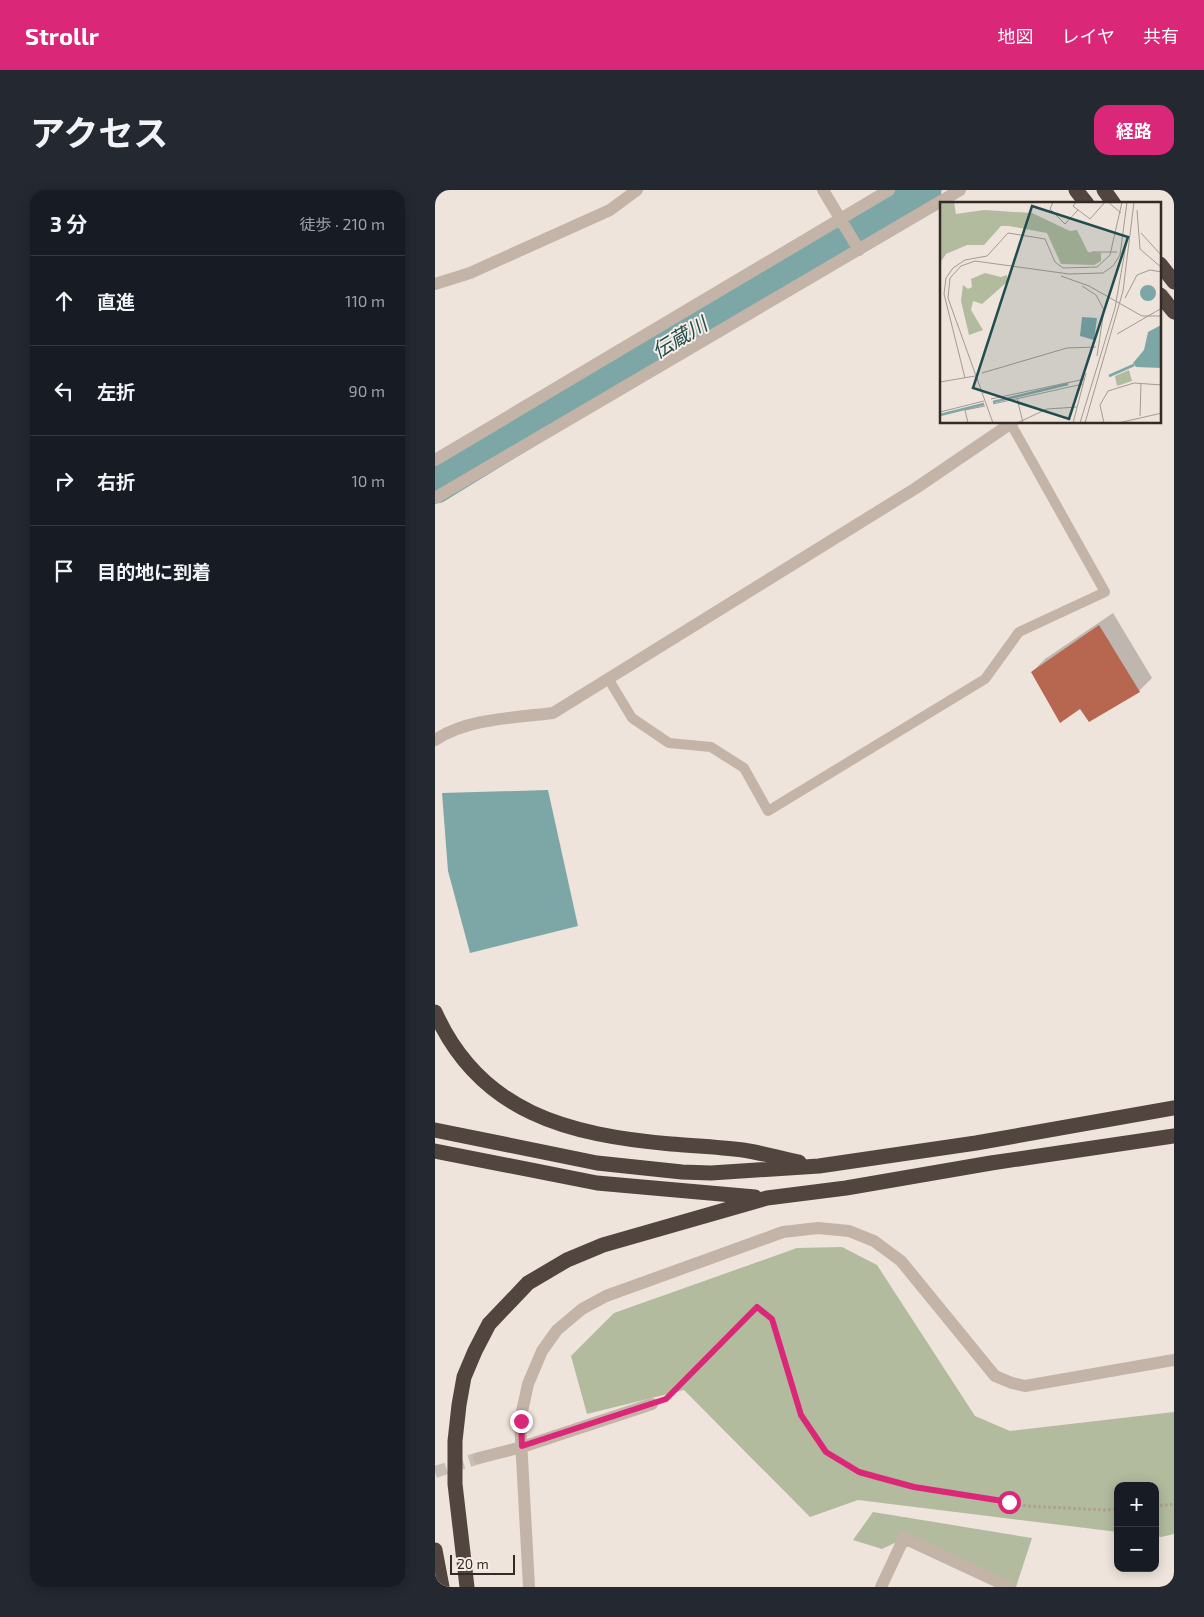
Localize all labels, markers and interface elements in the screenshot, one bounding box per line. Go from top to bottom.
text: Strollr [25,21,99,50]
text: 地図 [998,25,1034,47]
text: レイヤ [1062,25,1115,47]
text: 共有 [1143,25,1179,47]
button: 経路 [1094,105,1174,155]
text: アクセス [30,111,168,153]
inset map [940,202,1161,424]
text: 3 分 [50,211,87,236]
text: 徒歩 · 210 m [299,214,385,233]
icon: ahead [50,287,78,315]
text: 直進 [97,290,135,313]
text: 110 m [345,291,385,310]
water label: 伝蔵川 [647,310,713,363]
icon: left [50,377,78,405]
text: 左折 [97,380,135,403]
text: 90 m [349,381,385,400]
icon: right [50,467,78,495]
text: 右折 [97,470,135,493]
text: 10 m [351,471,385,490]
icon: arrive [50,557,78,585]
text: 目的地に到着 [97,560,211,583]
route end [510,1410,533,1433]
map controls [1114,1482,1159,1572]
button: + [1114,1482,1159,1527]
route start [998,1491,1021,1514]
button: − [1114,1527,1159,1572]
scale bar [450,1552,515,1575]
text: 20 m [457,1555,489,1572]

